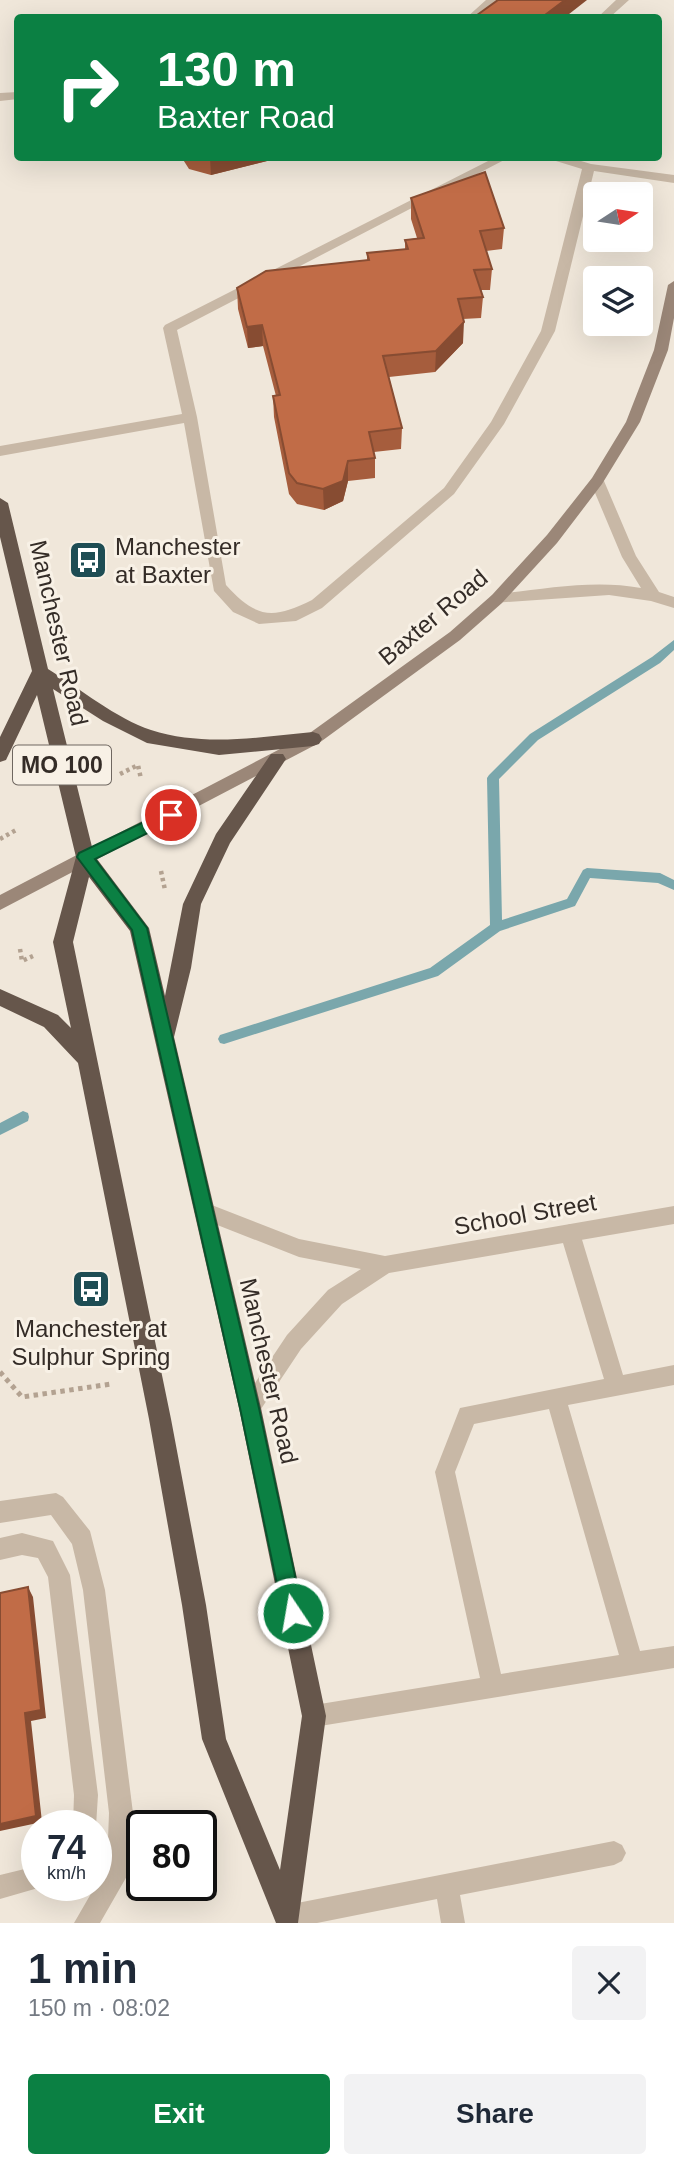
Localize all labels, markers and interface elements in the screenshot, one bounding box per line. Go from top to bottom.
icon: right [42,42,133,133]
text: 130 m [157,42,296,96]
text: Baxter Road [157,99,335,135]
north arrow [583,182,653,252]
map controls [583,182,653,336]
button: layers [583,266,653,336]
place label: Manchester at Baxter [115,533,240,588]
street label: Manchester Road [25,538,93,728]
bus stop icon: Manchester at Baxter [67,539,109,581]
street label: Baxter Road [373,564,493,670]
road number: MO 100 [13,746,111,785]
pin [141,785,201,845]
icon: arrive [152,796,190,834]
street label: School Street [452,1188,599,1240]
bus stop icon: Manchester at Sulphur Spring [70,1268,112,1310]
street label: Manchester Road [235,1276,303,1466]
place label: Manchester at Sulphur Spring [12,1315,170,1370]
position arrow [256,1576,330,1650]
speed limit sign: 80 [126,1810,217,1901]
text: 74 [47,1827,86,1866]
text: km/h [47,1863,86,1883]
text: 1 min [28,1945,138,1992]
button: close [572,1946,646,2020]
text: 150 m · 08:02 [28,1995,170,2021]
button: Exit [28,2074,330,2154]
button: Share [344,2074,646,2154]

